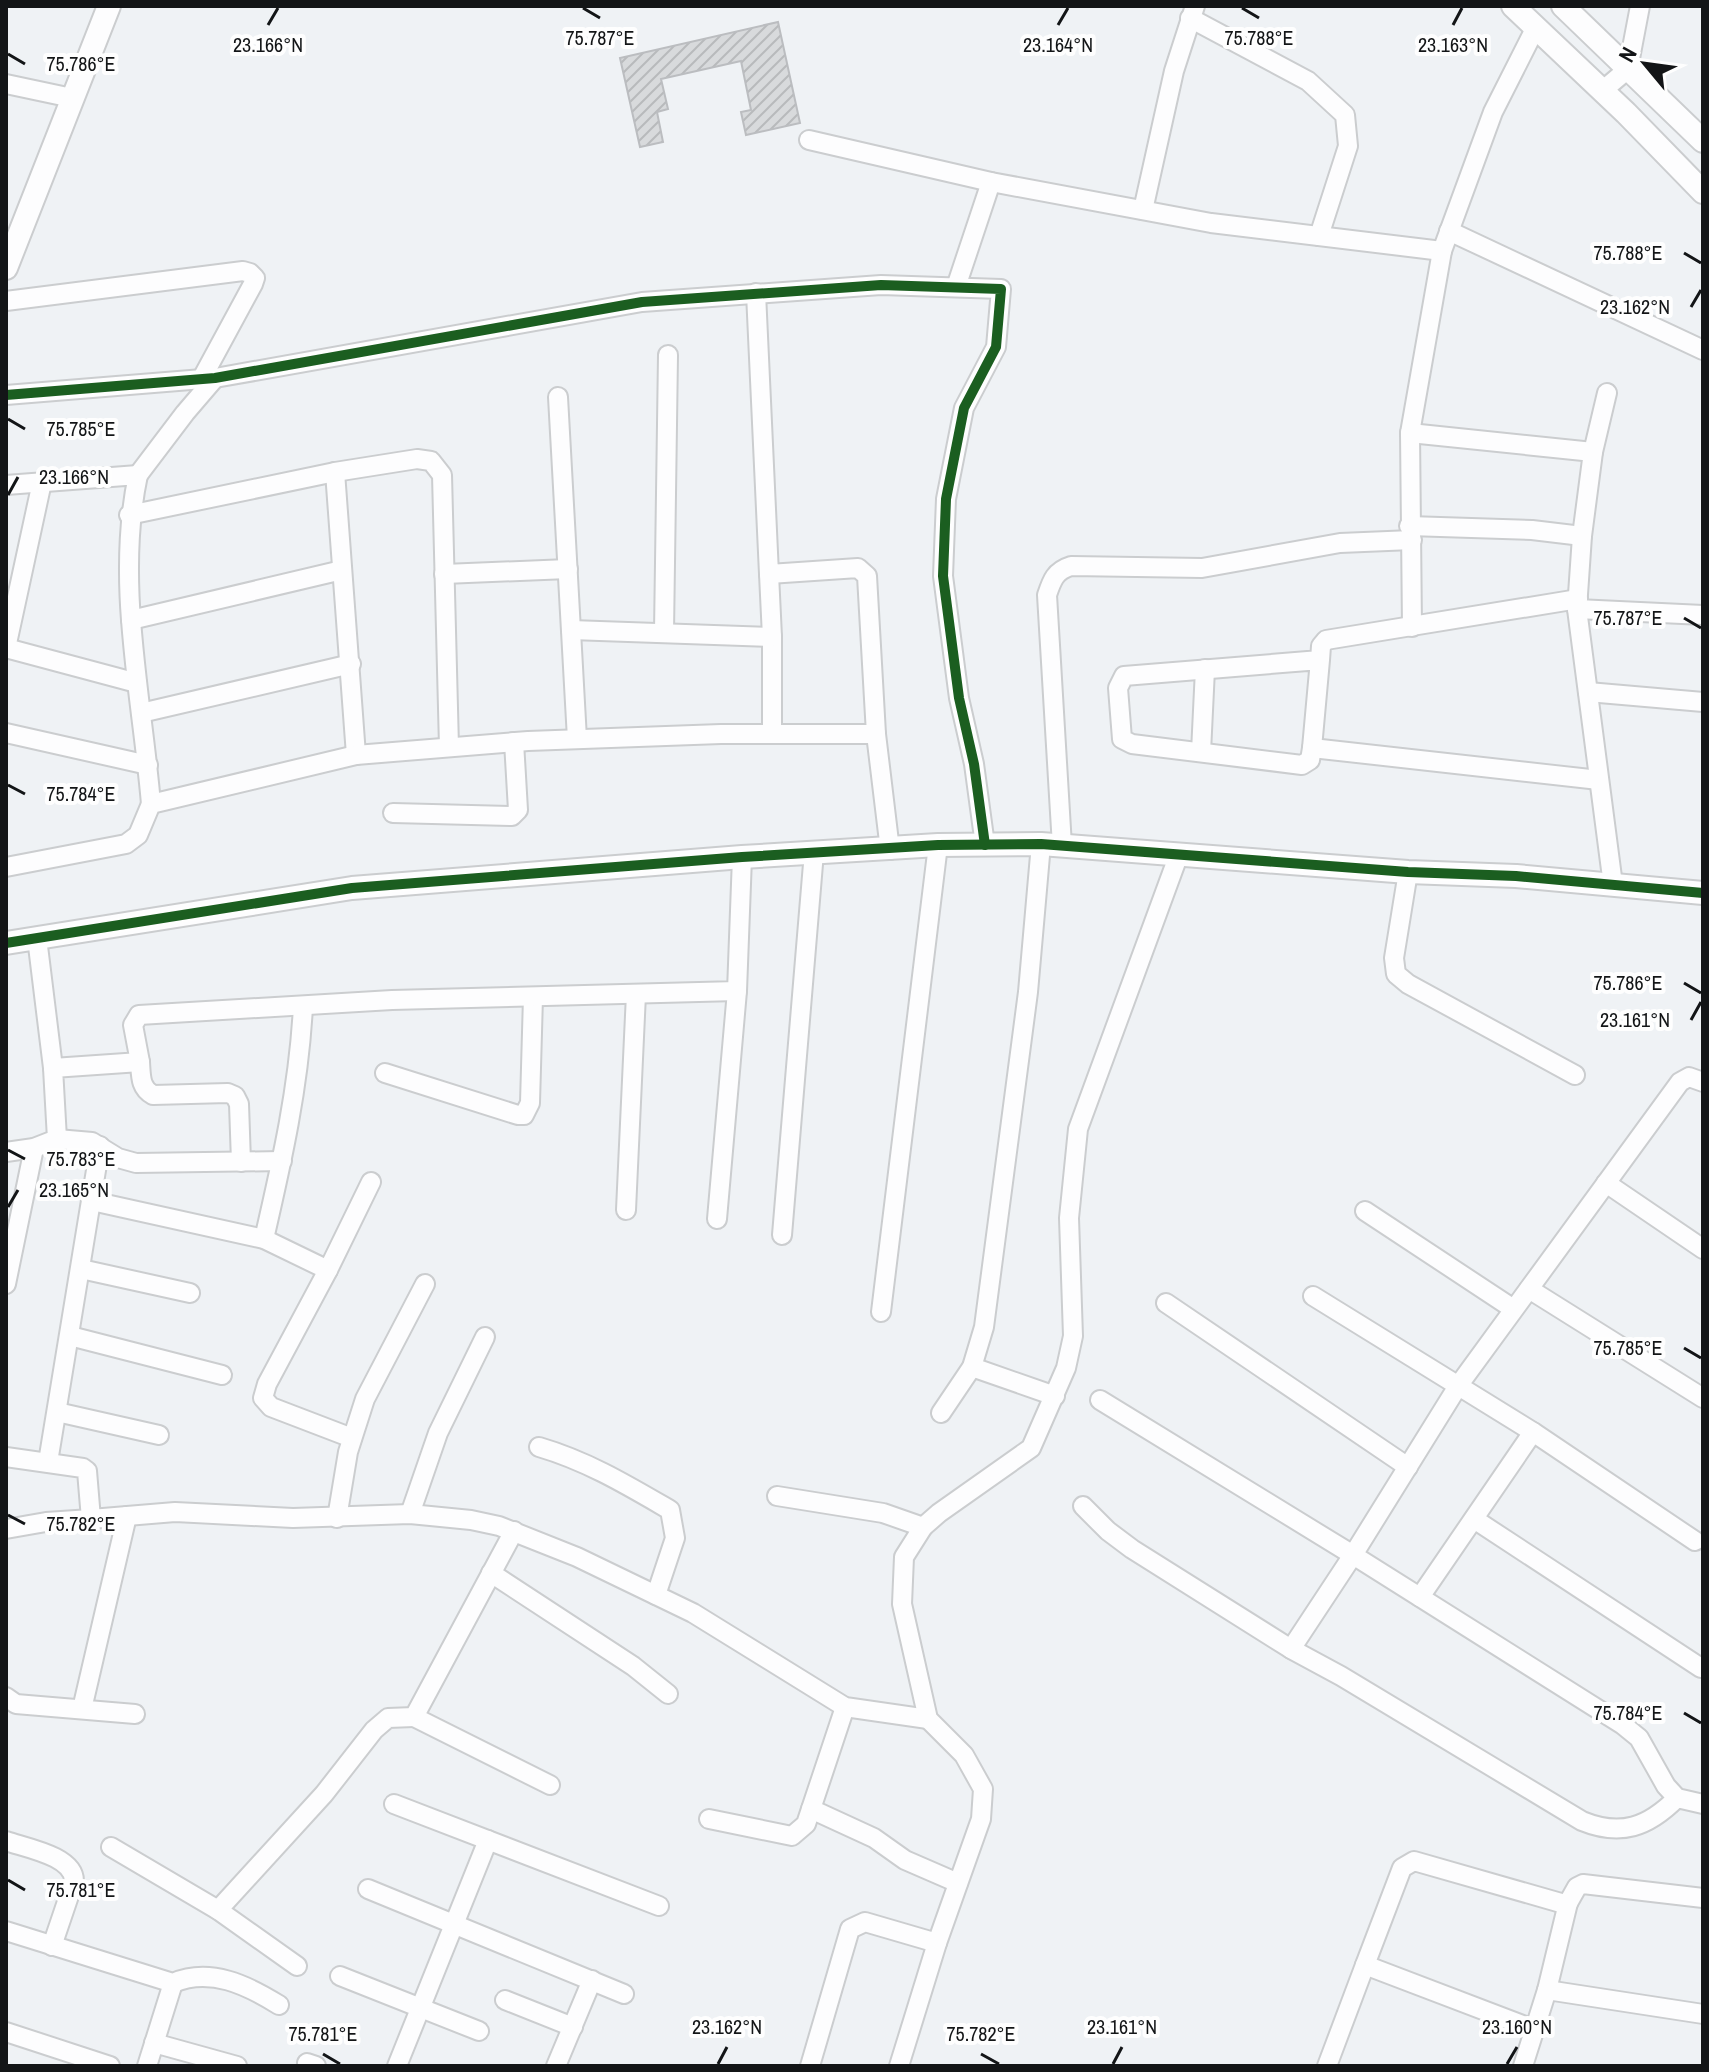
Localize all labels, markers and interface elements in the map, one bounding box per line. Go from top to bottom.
text: 75.787°E [565,24,635,51]
text: 75.788°E [1224,24,1294,51]
north arrow [1605,24,1685,104]
text: 23.166°N [233,31,303,58]
text: 23.164°N [1023,31,1093,58]
text: 23.163°N [1418,31,1488,58]
text: N [1611,41,1644,67]
text: 75.786°E [46,50,116,77]
text: 75.788°E [1593,239,1663,266]
text: 23.162°N [1600,293,1670,320]
text: 75.785°E [46,415,116,442]
text: 23.166°N [39,463,109,490]
text: 75.787°E [1593,604,1663,631]
text: 75.784°E [46,780,116,807]
text: 75.786°E [1593,969,1663,996]
text: 23.161°N [1600,1006,1670,1033]
text: 75.783°E [46,1145,116,1172]
text: 23.165°N [39,1176,109,1203]
text: 75.785°E [1593,1334,1663,1361]
text: 75.782°E [46,1510,116,1537]
text: 75.784°E [1593,1699,1663,1726]
text: 75.781°E [46,1876,116,1903]
text: 23.162°N [692,2013,762,2040]
text: 23.161°N [1087,2013,1157,2040]
text: 23.160°N [1482,2013,1552,2040]
text: 75.781°E [288,2020,358,2047]
text: 75.782°E [946,2020,1016,2047]

